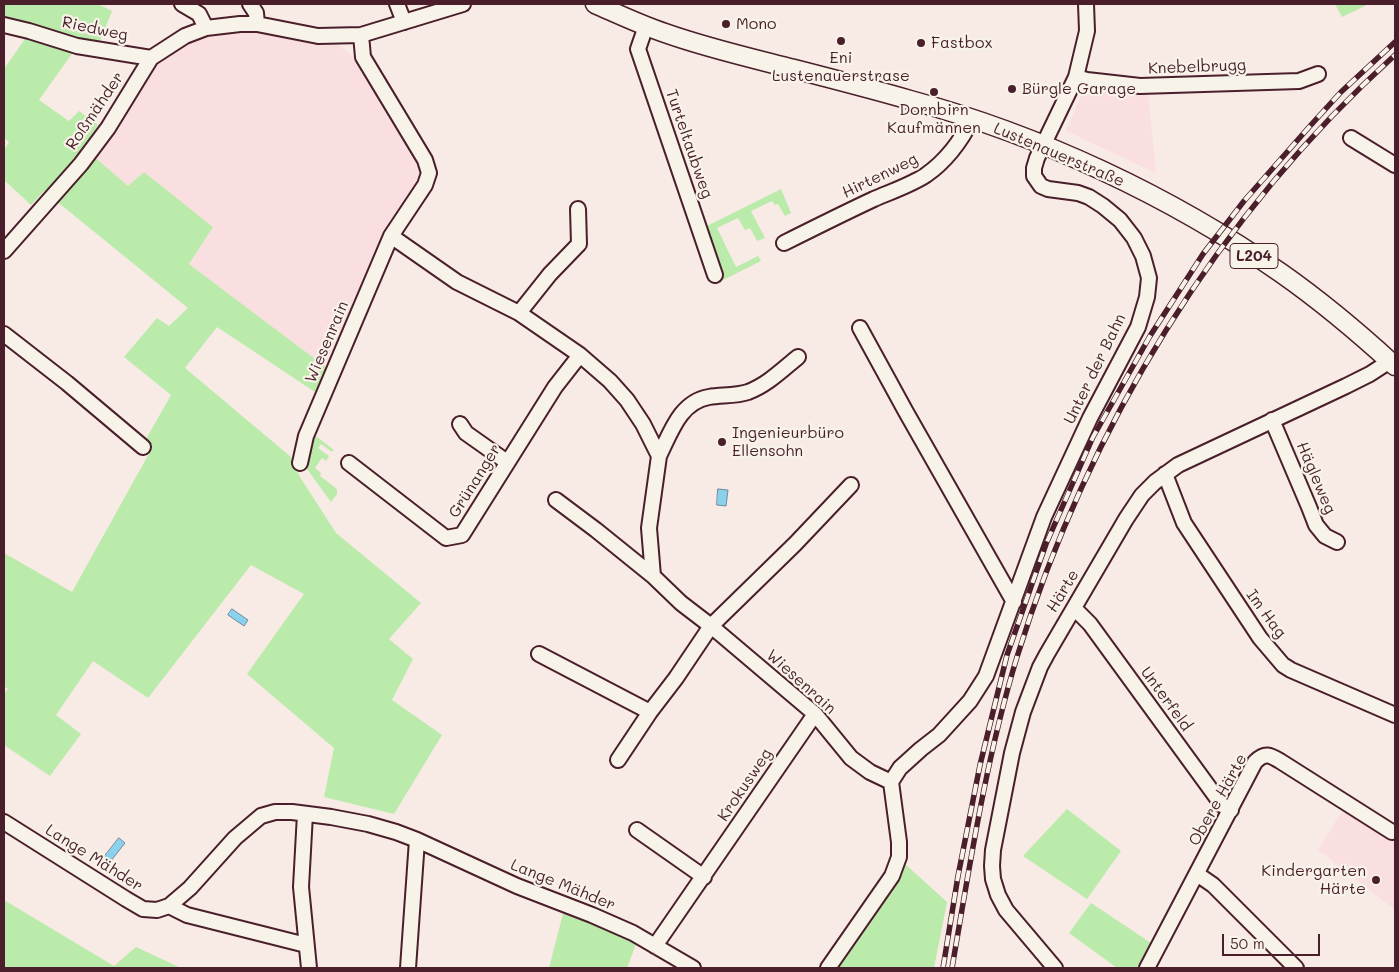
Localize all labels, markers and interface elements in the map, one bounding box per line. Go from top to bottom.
street label: Riedweg [60,13,130,45]
place label: Mono [736,14,777,34]
marker: Mono [720,18,732,30]
place label: Fastbox [931,33,993,53]
marker: Eni Lustenauerstrase [835,35,847,47]
marker: Fastbox [915,37,927,49]
place label: Eni Lustenauerstrase [772,48,910,86]
street label: Knebelbrugg [1148,56,1246,78]
street label: Roßmähder [62,68,128,154]
place label: Bürgle Garage [1022,79,1136,99]
marker: Bürgle Garage [1006,83,1018,95]
marker: Dornbirn Kaufmännen [928,86,940,98]
street label: Turteltaubweg [661,87,717,201]
place label: Dornbirn Kaufmännen [887,100,981,138]
street label: Lustenauerstraße [991,119,1127,191]
street label: Hirtenweg [839,149,921,203]
road number: L204 [1230,244,1278,268]
street label: Wiesenrain [301,298,353,386]
street label: Unter der Bahn [1060,311,1130,427]
place label: Ingenieurbüro Ellensohn [732,423,844,461]
marker: Ingenieurbüro Ellensohn [716,436,728,448]
street label: Hägleweg [1292,439,1340,517]
street label: Grünanger [445,440,505,522]
street label: Härte [1043,566,1083,616]
street label: Im Hag [1242,586,1290,642]
street label: Wiesenrain [762,646,840,718]
street label: Unterfeld [1136,663,1196,735]
street label: Krokusweg [714,745,776,825]
street label: Obere Härte [1185,751,1251,849]
street label: Lange Mähder [42,820,146,896]
street label: Lange Mähder [508,855,618,915]
place label: Kindergarten Härte [1261,861,1366,899]
marker: Kindergarten Härte [1370,874,1382,886]
scale bar [1224,924,1322,956]
text: 50 m [1230,933,1265,953]

